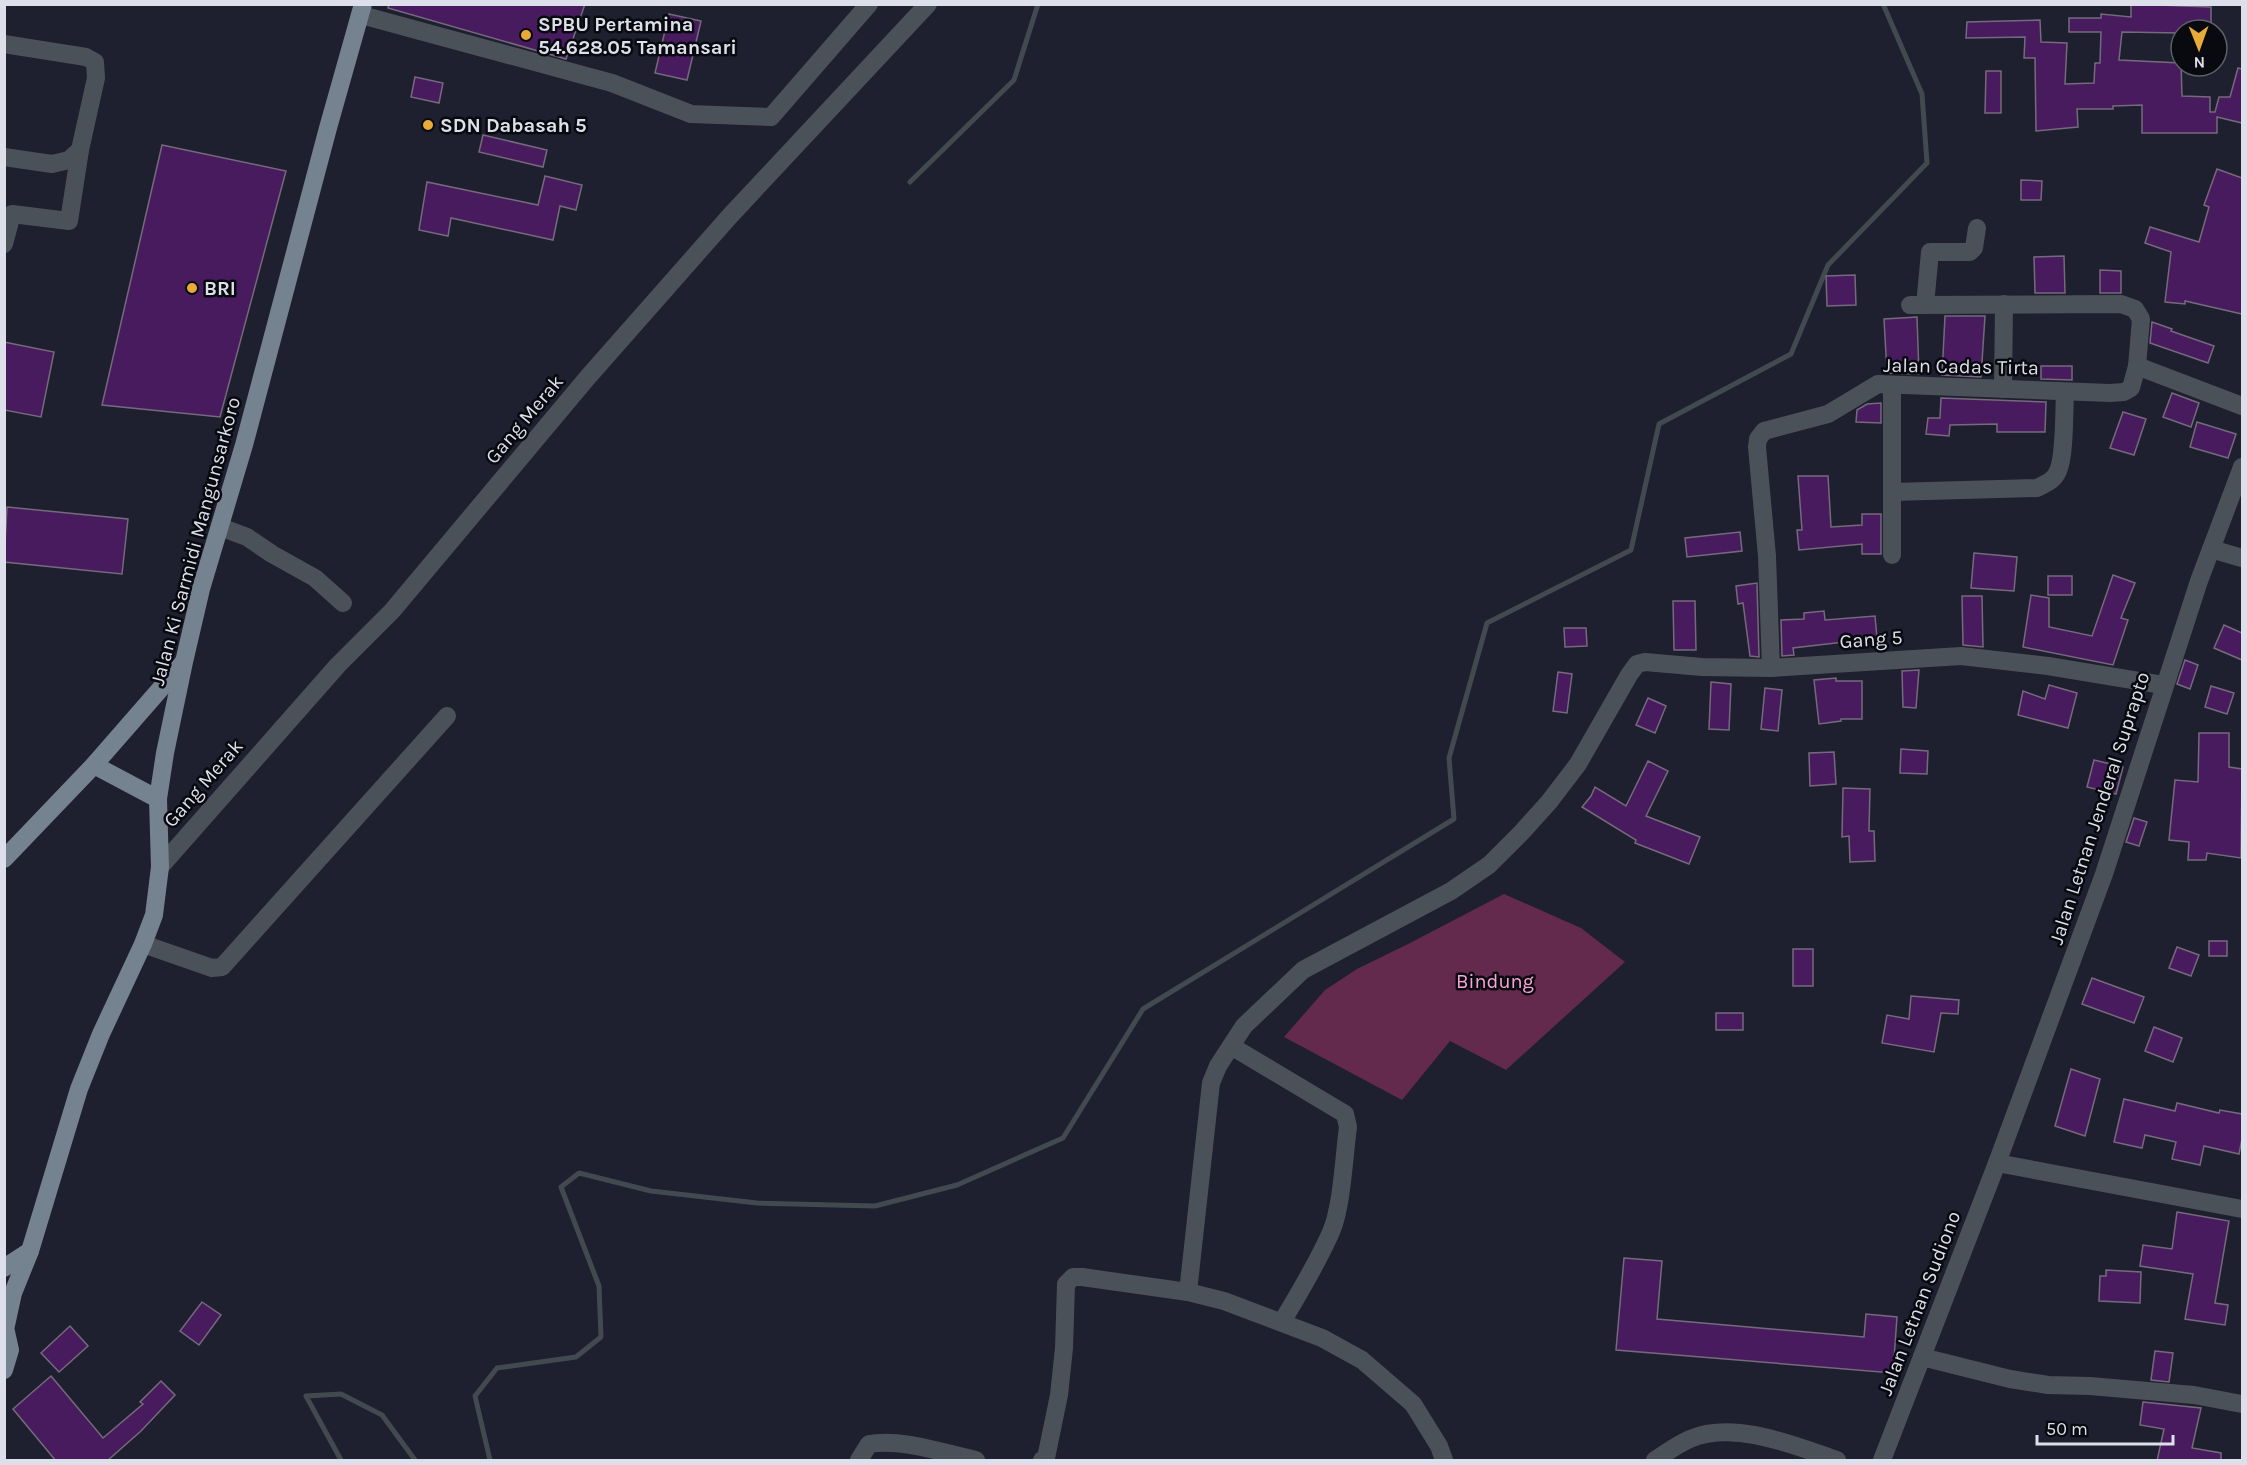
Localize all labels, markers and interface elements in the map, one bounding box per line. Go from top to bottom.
place label: SPBU Pertamina 54.628.05 Tamansari [538,13,737,59]
north arrow [2169,18,2229,78]
marker: SPBU Pertamina 54.628.05 Tamansari [519,28,533,42]
text: N [2193,53,2205,72]
place label: SDN Dabasah 5 [440,114,587,137]
marker: SDN Dabasah 5 [421,118,435,132]
place label: BRI [204,277,236,300]
marker: BRI [185,281,199,295]
street label: Jalan Cadas Tirta [1883,354,2039,379]
street label: Gang Merak [481,370,568,468]
street label: Jalan Ki Sarmidi Mangunsarkoro [146,394,245,688]
street label: Gang 5 [1839,626,1903,653]
street label: Jalan Letnan Jenderal Suprapto [2045,669,2154,947]
street label: Gang Merak [159,735,248,832]
park label: Bindung [1456,970,1534,993]
street label: Jalan Letnan Sudiono [1874,1208,1965,1399]
scale bar [2037,1408,2174,1446]
text: 50 m [2046,1418,2088,1440]

